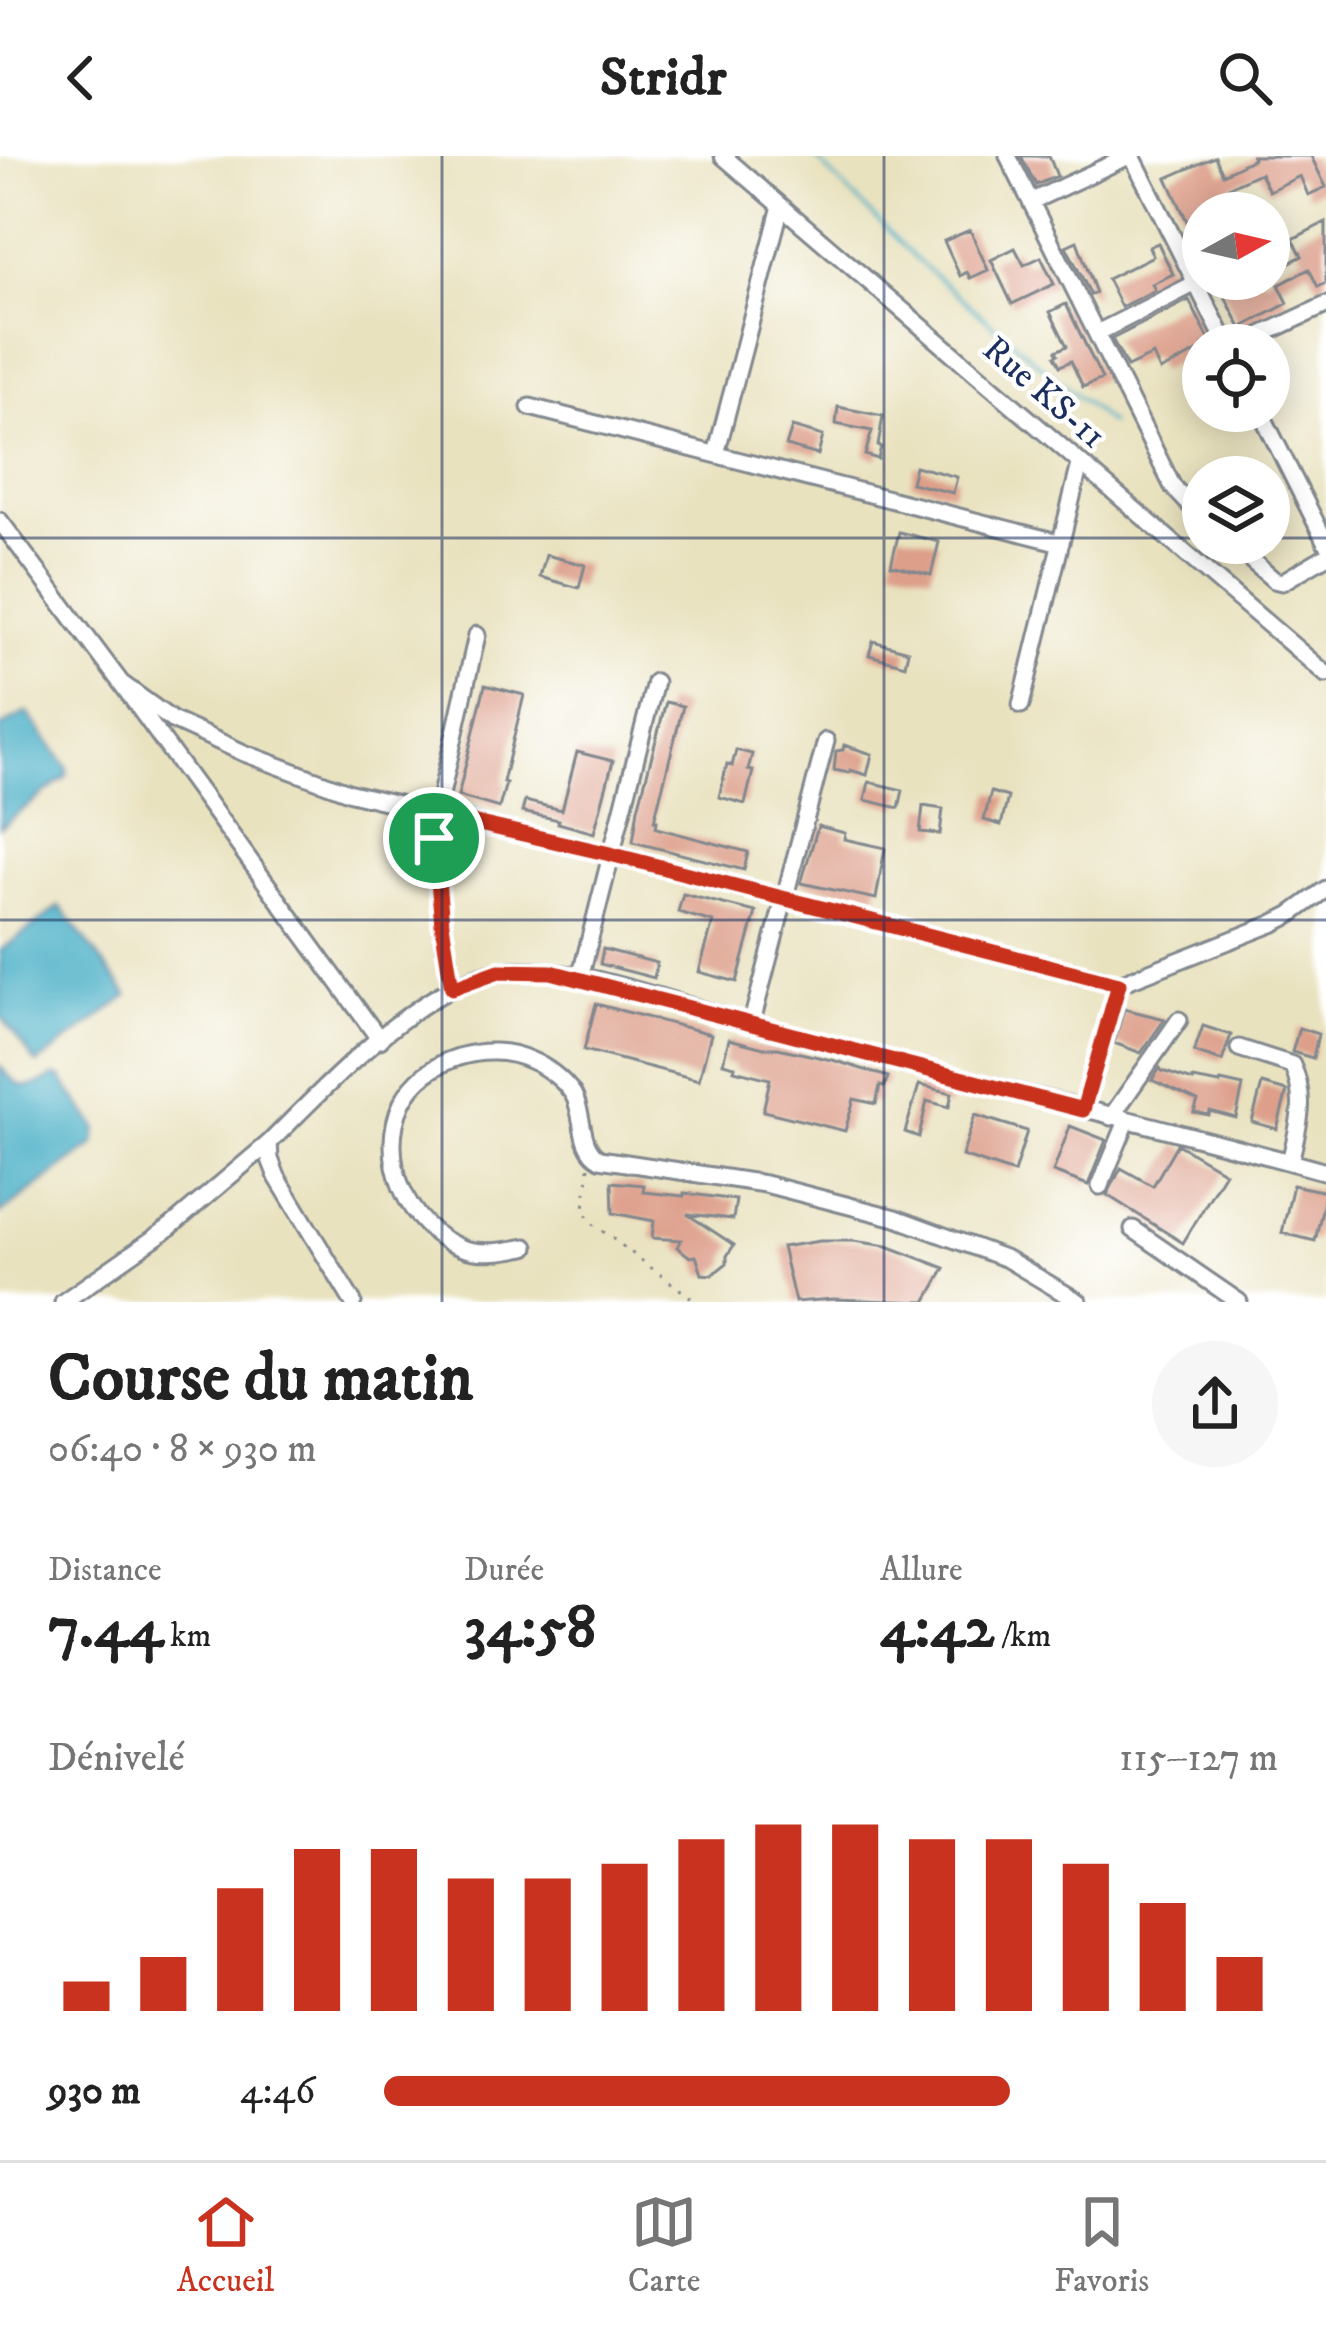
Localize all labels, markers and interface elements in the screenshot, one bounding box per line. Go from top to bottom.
icon: back [48,45,114,111]
text: Stridr [600,45,726,112]
icon: search [1212,45,1278,111]
north arrow [1182,192,1290,300]
map controls [1182,192,1290,564]
button: locate [1182,324,1290,432]
street label: Rue KS-11 [973,327,1115,459]
button: layers [1182,456,1290,564]
pin [383,787,485,889]
icon: arrive [401,805,467,871]
text: Course du matin [48,1339,473,1421]
button: share [1152,1341,1278,1467]
text: 06:40 · 8 × 930 m [48,1425,316,1474]
text: Distance [48,1550,162,1591]
text: Durée [464,1550,544,1591]
text: Allure [880,1550,963,1591]
text: 7.44 [48,1591,163,1666]
text: 34:58 [464,1591,596,1666]
text: 4:42 [880,1591,994,1666]
text: km [163,1616,211,1657]
text: /km [994,1616,1051,1657]
text: Dénivelé [48,1734,185,1783]
text: 115–127 m [1119,1734,1278,1783]
text: 930 m [48,2067,141,2116]
text: 4:46 [240,2067,315,2116]
tab: Accueil [177,2189,274,2302]
tab: Carte [628,2189,700,2302]
tab: Favoris [1054,2189,1149,2302]

